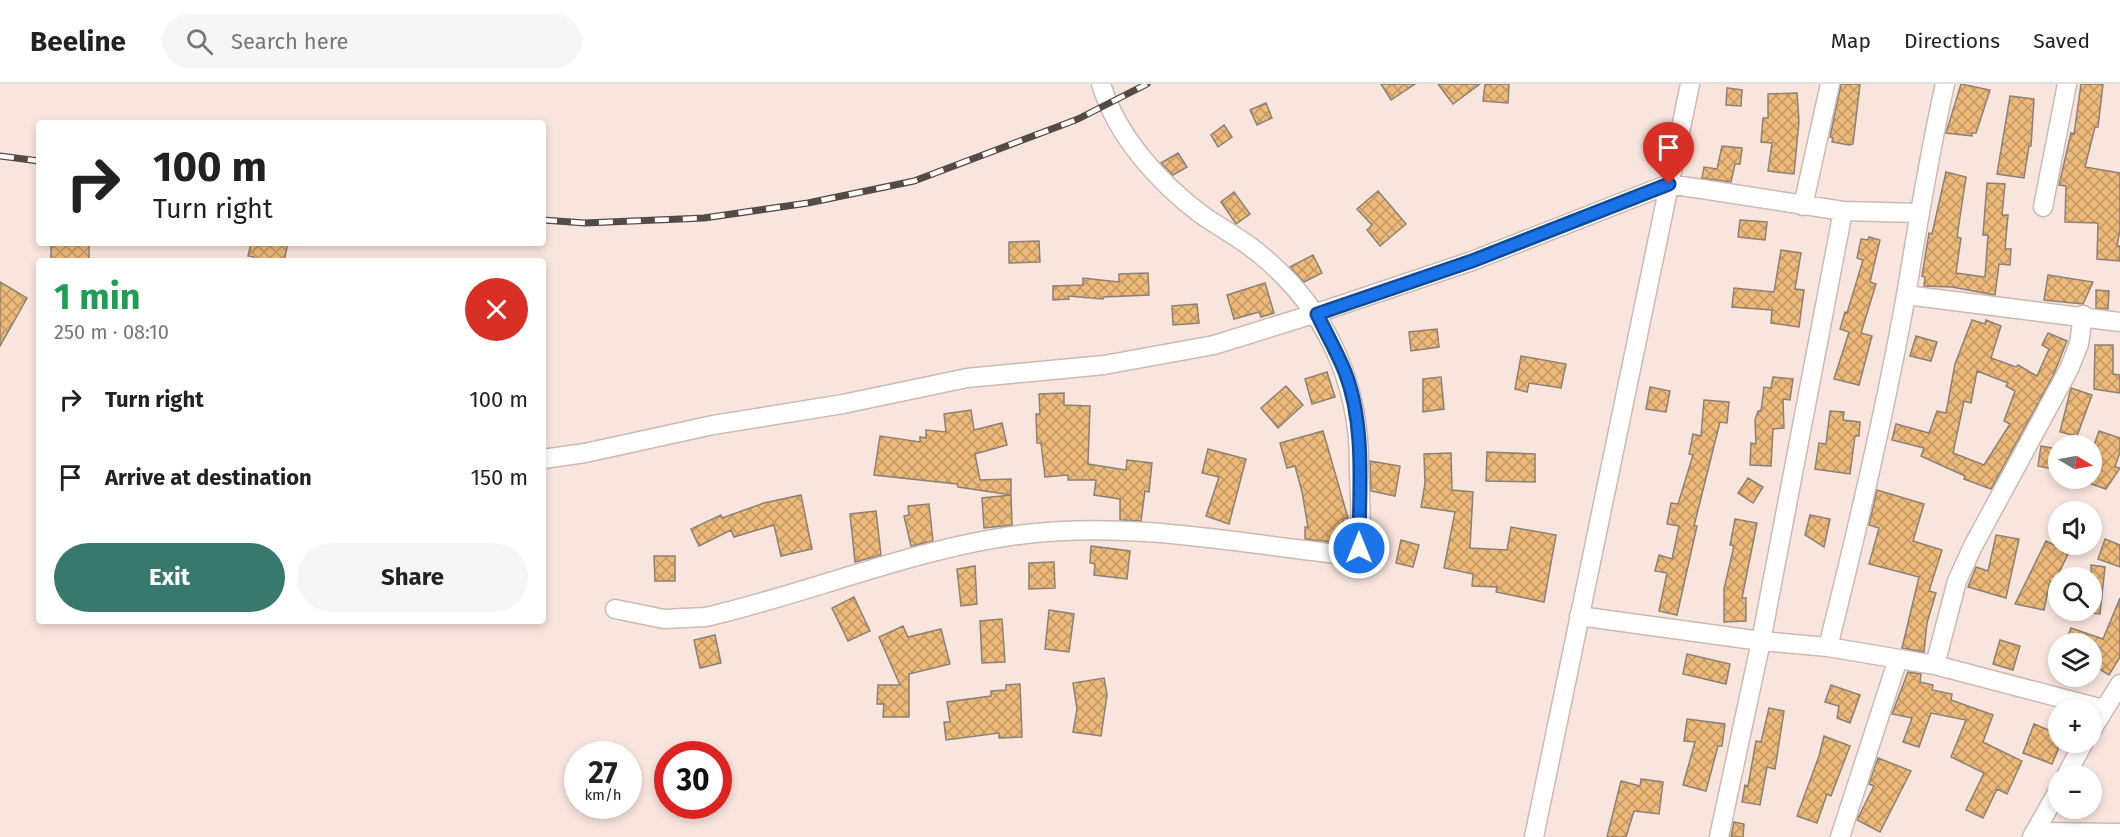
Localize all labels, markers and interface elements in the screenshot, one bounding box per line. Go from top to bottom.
search box [162,14,582,68]
text: Beeline [30,25,126,58]
icon: search [183,25,216,58]
text: Search here [231,28,349,55]
text: Map [1831,28,1871,54]
text: Directions [1904,28,2000,54]
text: Saved [2033,28,2090,54]
pin [1643,122,1694,184]
icon: arrive [1652,131,1685,164]
text: 100 m [153,142,267,192]
icon: right [54,144,132,222]
text: Turn right [153,193,273,225]
text: 1 min [54,275,141,319]
button: close [465,278,528,341]
text: 250 m · 08:10 [54,320,169,344]
icon: right [54,383,87,416]
text: Turn right [105,386,204,413]
text: 100 m [469,386,528,413]
north arrow [2048,435,2102,489]
map controls [2048,435,2102,819]
icon: arrive [54,461,87,494]
text: Arrive at destination [105,464,312,491]
text: 150 m [470,464,528,491]
button: sound [2048,501,2102,555]
position arrow [1327,516,1391,580]
button: Exit [54,543,285,612]
button: Share [297,543,528,612]
button: search [2048,567,2102,621]
button: layers [2048,633,2102,687]
button: + [2048,699,2102,753]
speed limit sign: 30 [654,741,732,819]
text: 27 [588,755,618,791]
button: − [2048,765,2102,819]
text: km/h [584,786,622,804]

